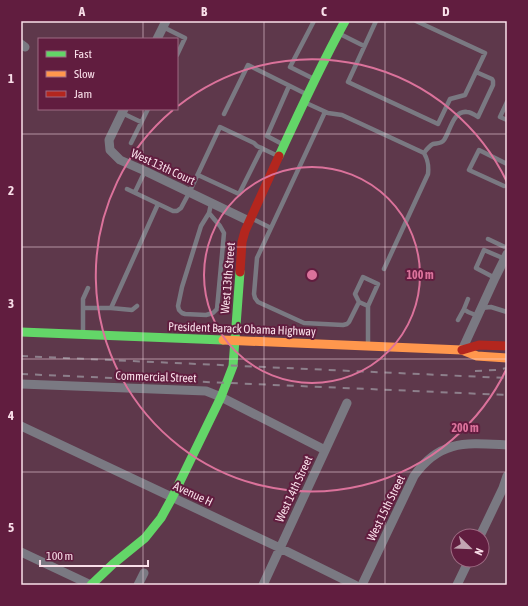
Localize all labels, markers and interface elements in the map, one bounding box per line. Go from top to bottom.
text: A [78,4,86,19]
text: B [201,4,208,19]
text: C [321,4,327,19]
text: D [442,4,450,19]
legend [38,38,178,110]
text: Fast [74,47,92,61]
text: Slow [74,67,95,81]
text: 1 [8,71,14,86]
text: Jam [74,87,92,101]
street label: West 13th Court [129,146,198,188]
text: 2 [8,183,14,198]
street label: West 13th Street [218,241,238,314]
centre of rings [305,268,319,282]
text: 100 m [406,268,434,282]
text: 3 [8,296,14,311]
street label: President Barack Obama Highway [168,319,316,339]
street label: Commercial Street [115,369,197,385]
text: 4 [7,408,14,423]
text: 200 m [451,421,479,435]
street label: West 14th Street [273,453,316,524]
street label: West 15th Street [364,472,408,543]
street label: Avenue H [171,479,215,509]
text: 5 [8,520,14,535]
north arrow [450,528,490,568]
scale bar [40,542,148,568]
text: N [472,547,486,557]
text: 100 m [46,549,73,563]

